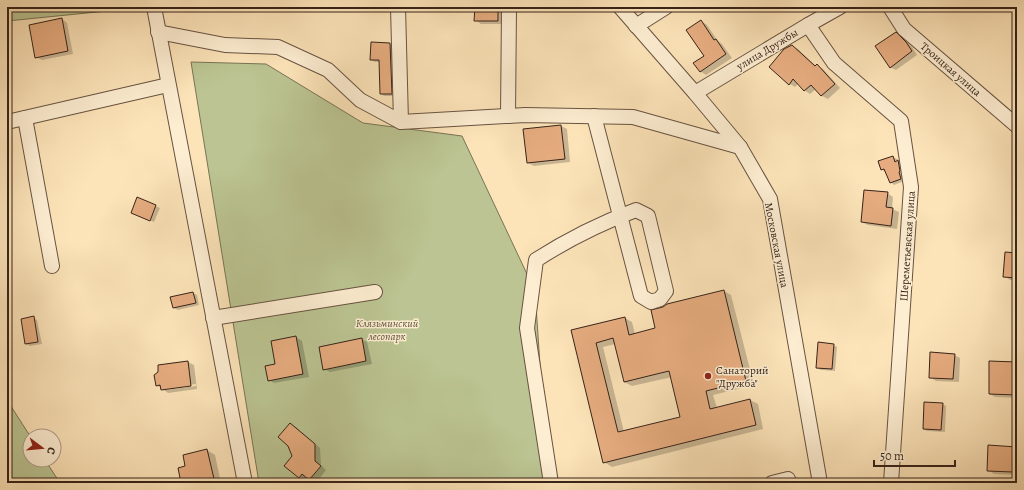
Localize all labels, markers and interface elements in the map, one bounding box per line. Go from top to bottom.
street label: улица Дружбы [733,25,801,74]
street label: Троицкая улица [917,39,985,100]
street label: Шереметьевская улица [896,189,919,302]
street label: Московская улица [761,201,792,290]
park label: Клязьминский лесопарк [356,316,419,344]
place label: Санаторий "Дружба" [716,363,769,391]
marker: Санаторий "Дружба" [703,371,713,381]
north arrow [22,428,62,468]
scale bar [874,442,955,468]
text: С [43,445,59,456]
text: 50 m [880,448,904,464]

